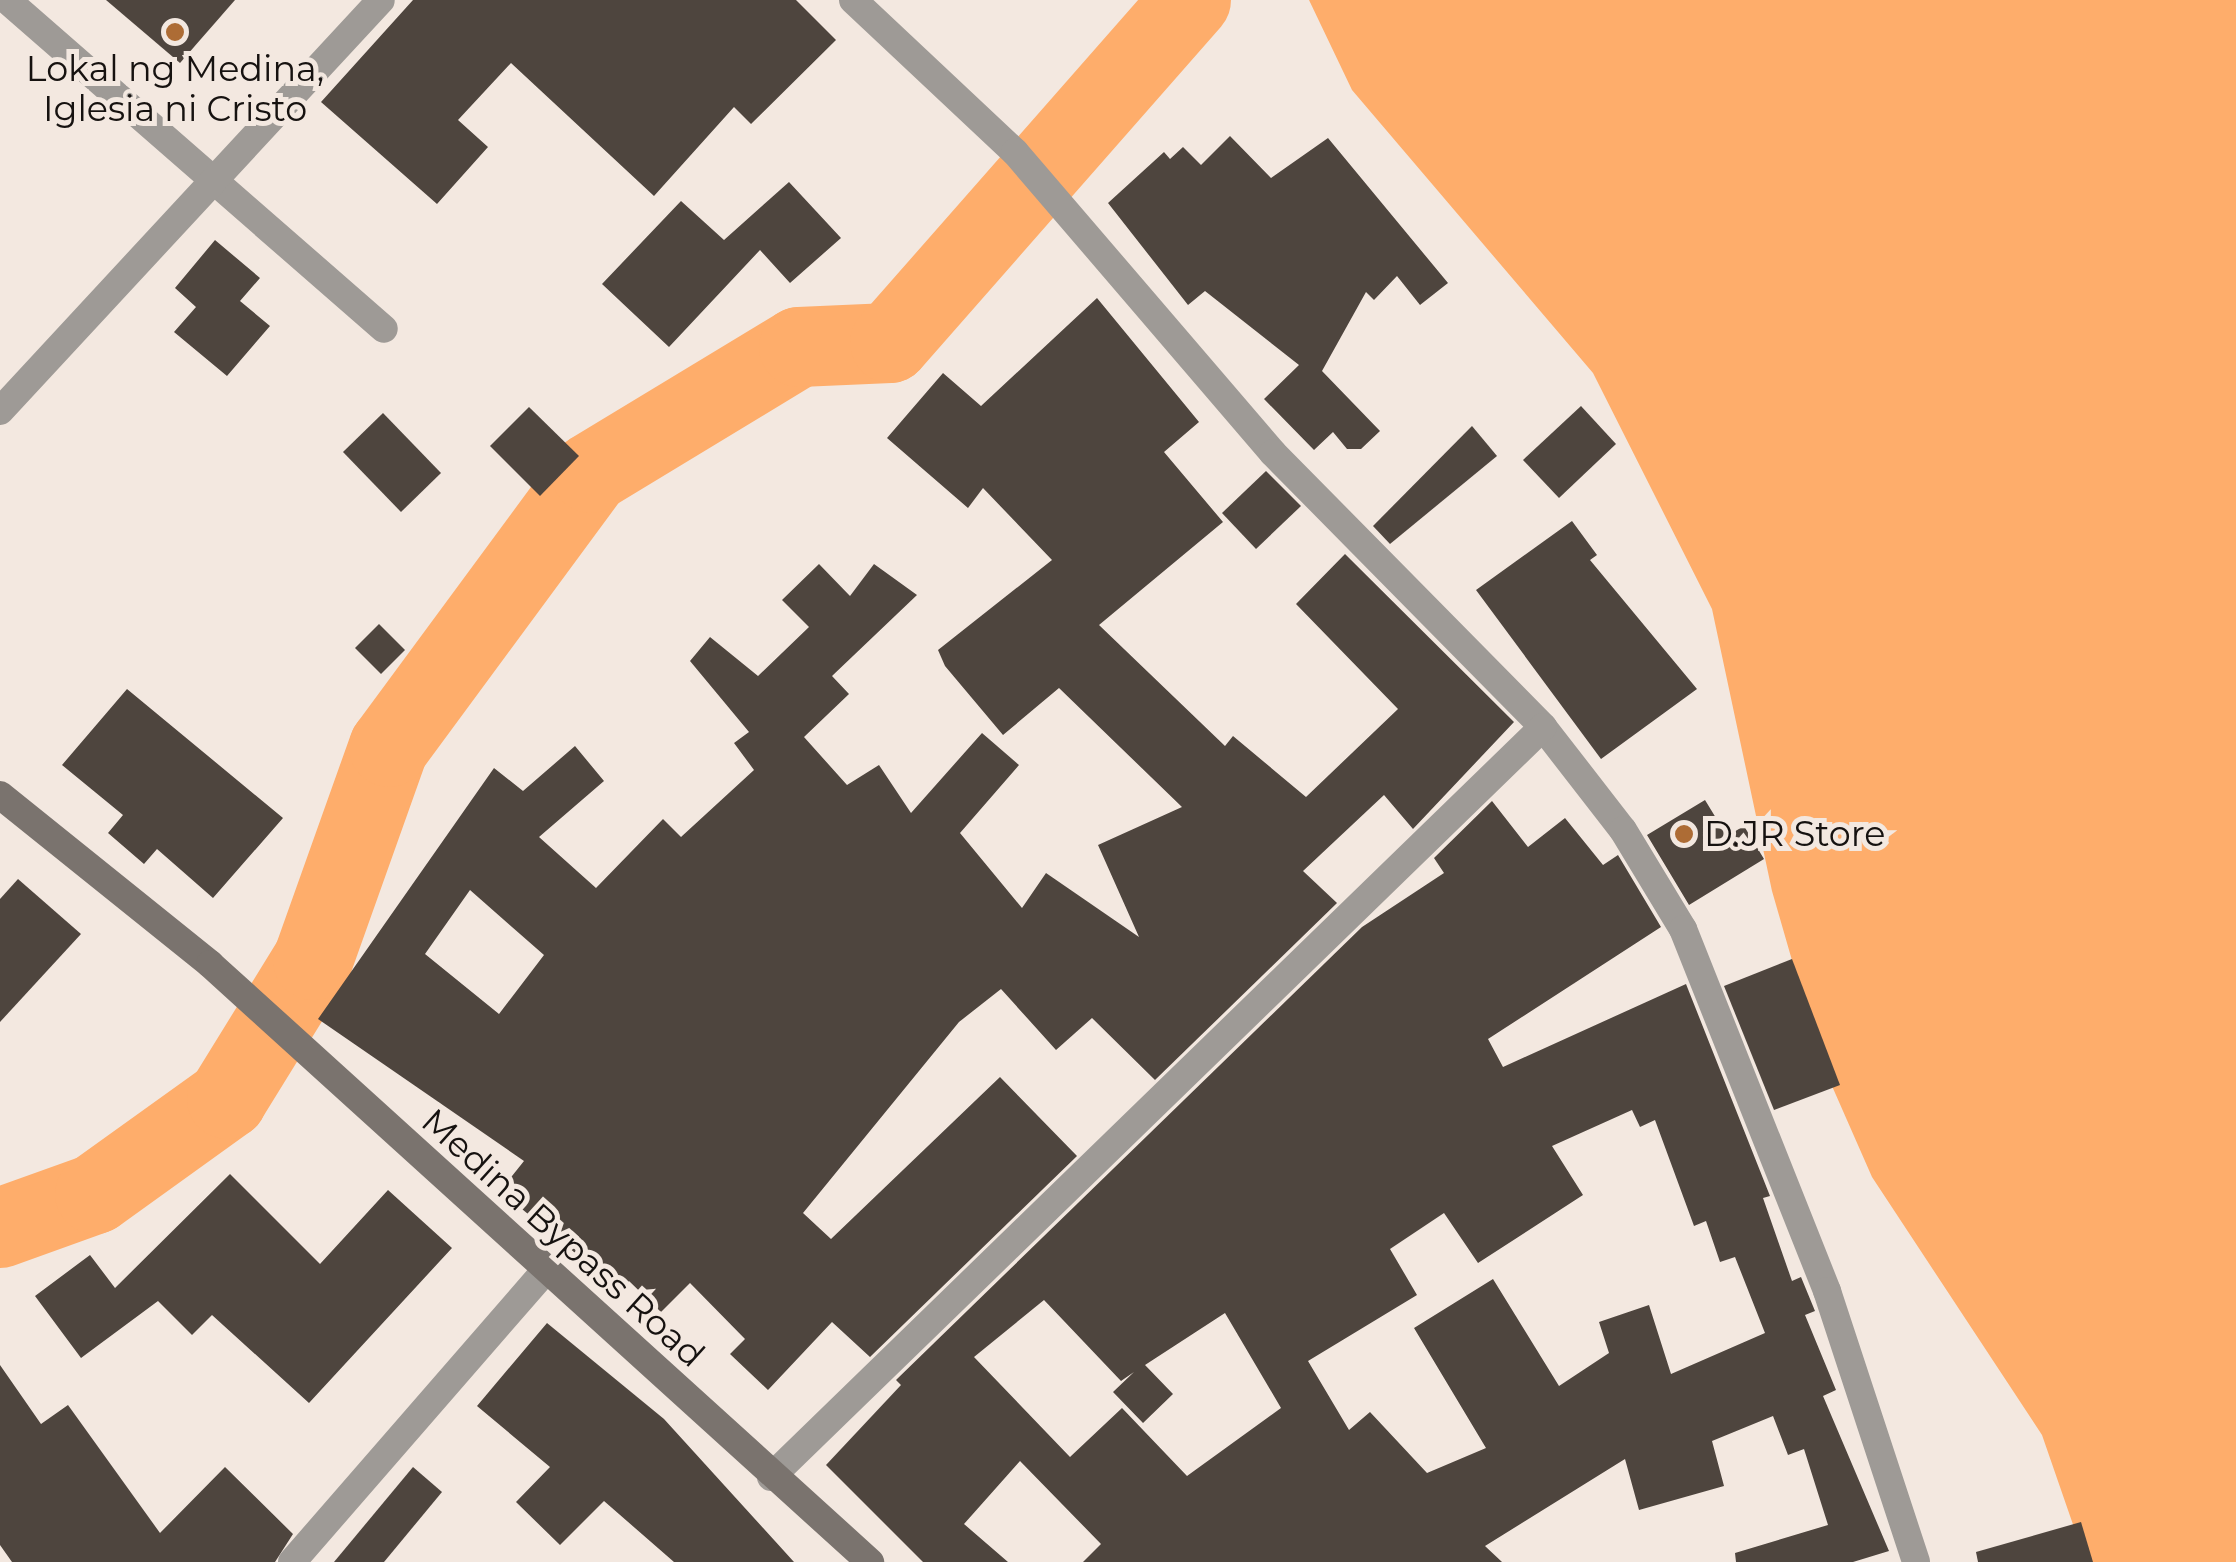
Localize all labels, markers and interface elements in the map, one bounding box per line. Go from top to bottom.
marker: Lokal ng Medina, Iglesia ni Cristo [164,21,186,43]
place label: Lokal ng Medina, Iglesia ni Cristo [26,48,324,130]
place label: D.JR Store [1704,813,1885,855]
marker: D.JR Store [1673,823,1695,845]
street label: Medina Bypass Road [413,1100,713,1376]

